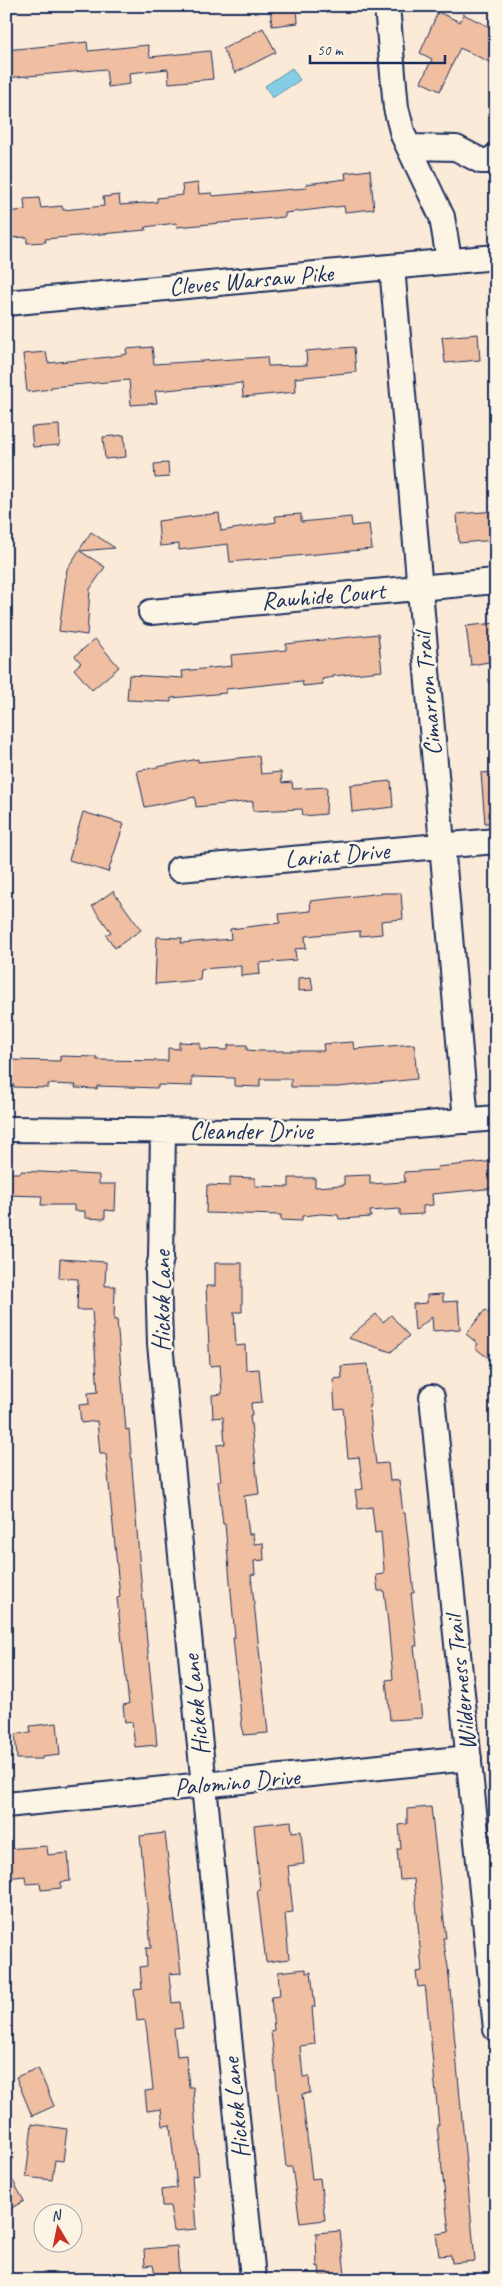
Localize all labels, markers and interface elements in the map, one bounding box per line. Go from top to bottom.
scale bar [310,32,444,64]
text: 50 m [317,41,344,60]
street label: Cleves Warsaw Pike [168,257,336,303]
street label: Rawhide Court [260,574,389,617]
street label: Cimarron Trail [406,626,449,757]
street label: Lariat Drive [283,834,392,875]
street label: Cleander Drive [189,1115,314,1147]
street label: Hickok Lane [146,1248,178,1352]
street label: Wilderness Trail [438,1609,484,1752]
street label: Hickok Lane [175,1651,217,1757]
street label: Palomino Drive [173,1760,303,1803]
street label: Hickok Lane [215,2054,257,2160]
north arrow [32,2204,82,2254]
text: N [50,2206,64,2225]

